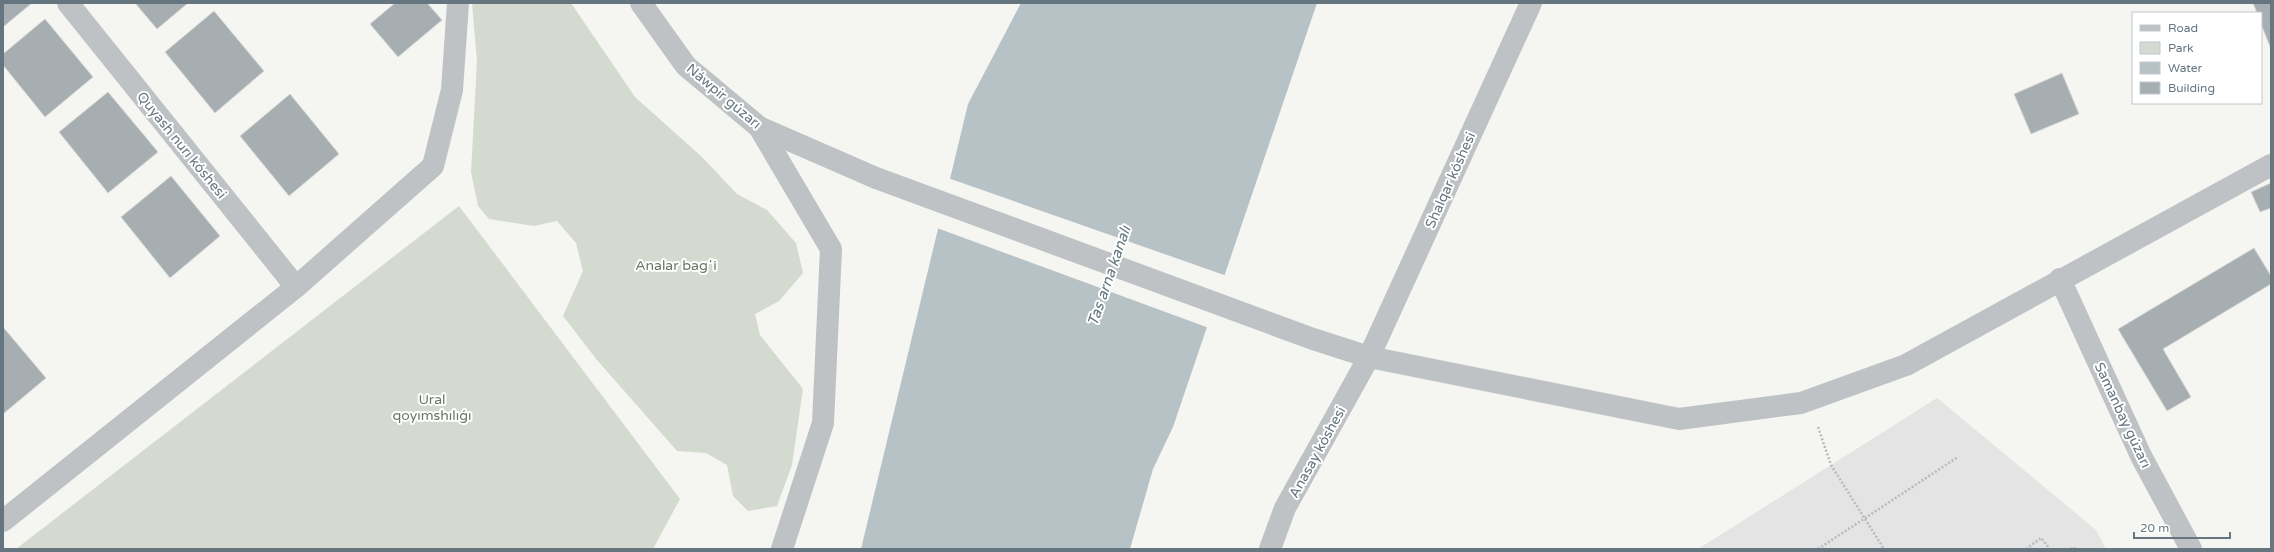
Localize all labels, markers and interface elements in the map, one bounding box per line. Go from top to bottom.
legend [2132,12,2262,104]
text: Road [2168,21,2198,35]
text: Park [2168,41,2194,55]
street label: Náwpir gúzarı [683,60,765,133]
text: Water [2168,61,2203,75]
text: Building [2168,81,2215,95]
street label: Quyash nurı kóshesi [133,88,230,202]
street label: Shalqar kóshesi [1422,129,1479,231]
water label: Tas arna kanalı [1083,222,1135,328]
park label: Analar bagʻi [635,257,717,274]
street label: Samanbay gúzarı [2091,360,2154,471]
park label: Ural qoyımshılıǵı [392,391,472,424]
street label: Anasay kóshesi [1285,404,1350,501]
scale bar [2134,514,2230,540]
text: 20 m [2140,521,2169,535]

